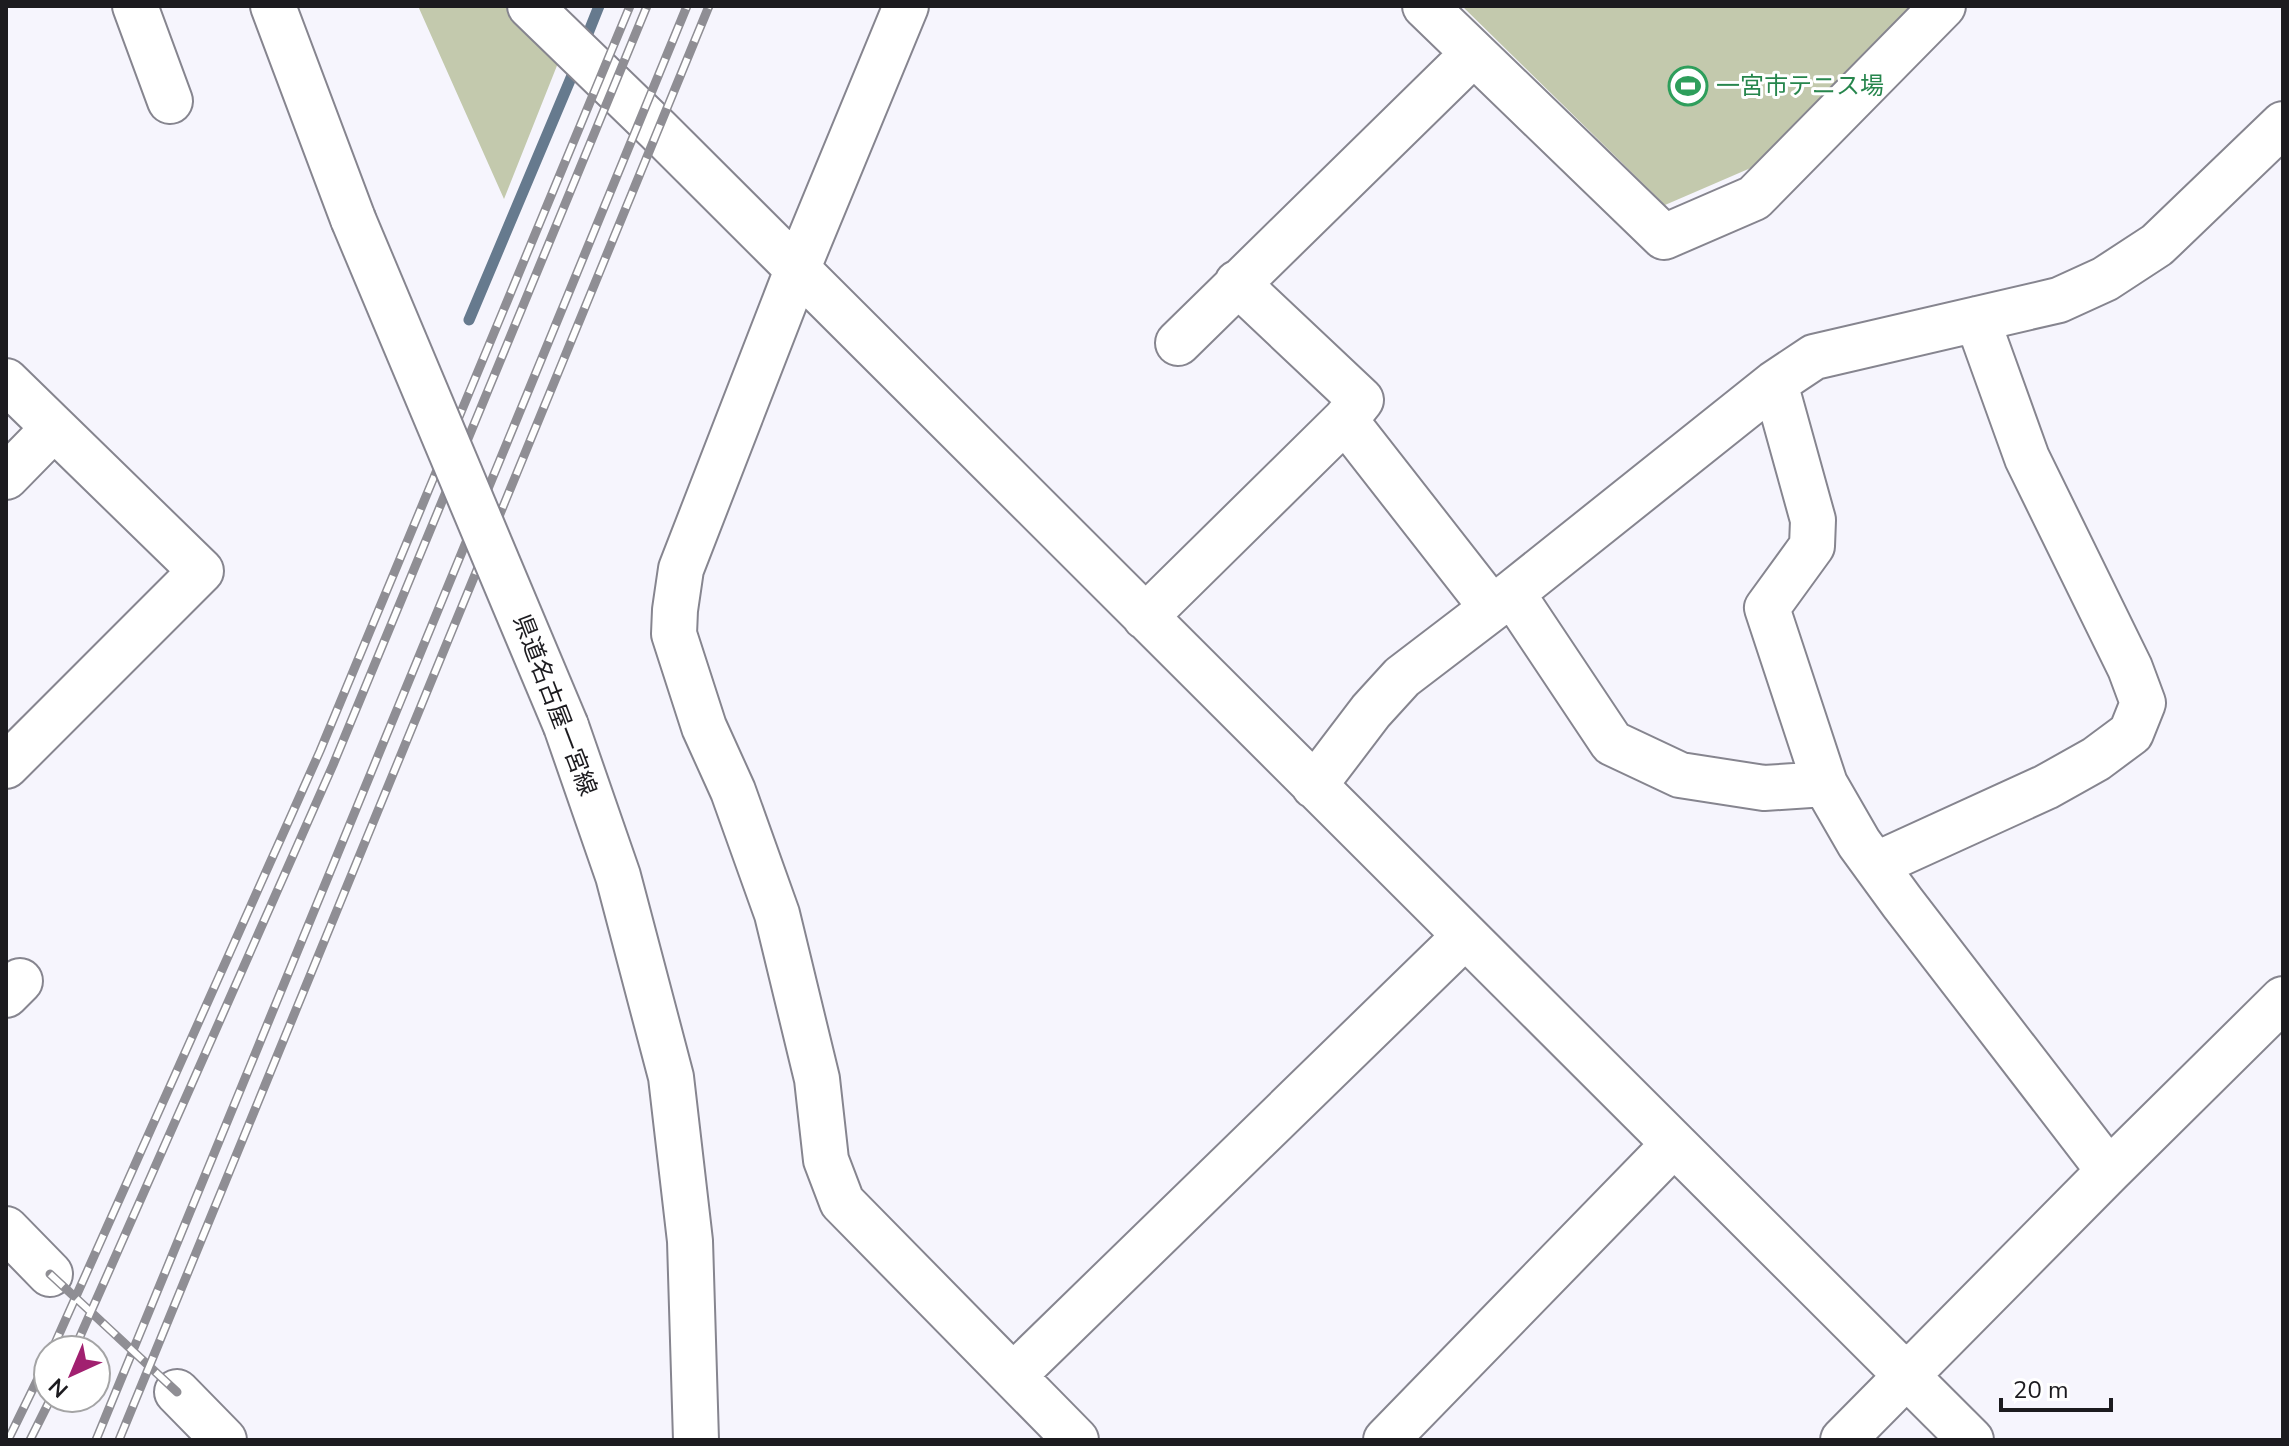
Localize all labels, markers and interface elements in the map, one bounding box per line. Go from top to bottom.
sports icon: 一宮市テニス場 [1667,65,1709,107]
place label: 一宮市テニス場 [1716,70,1884,102]
street label: 県道名古屋一宮線 [506,610,604,800]
north arrow [32,1334,112,1414]
scale bar [2001,1362,2111,1412]
text: N [42,1371,75,1404]
text: 20 m [2013,1374,2069,1406]

